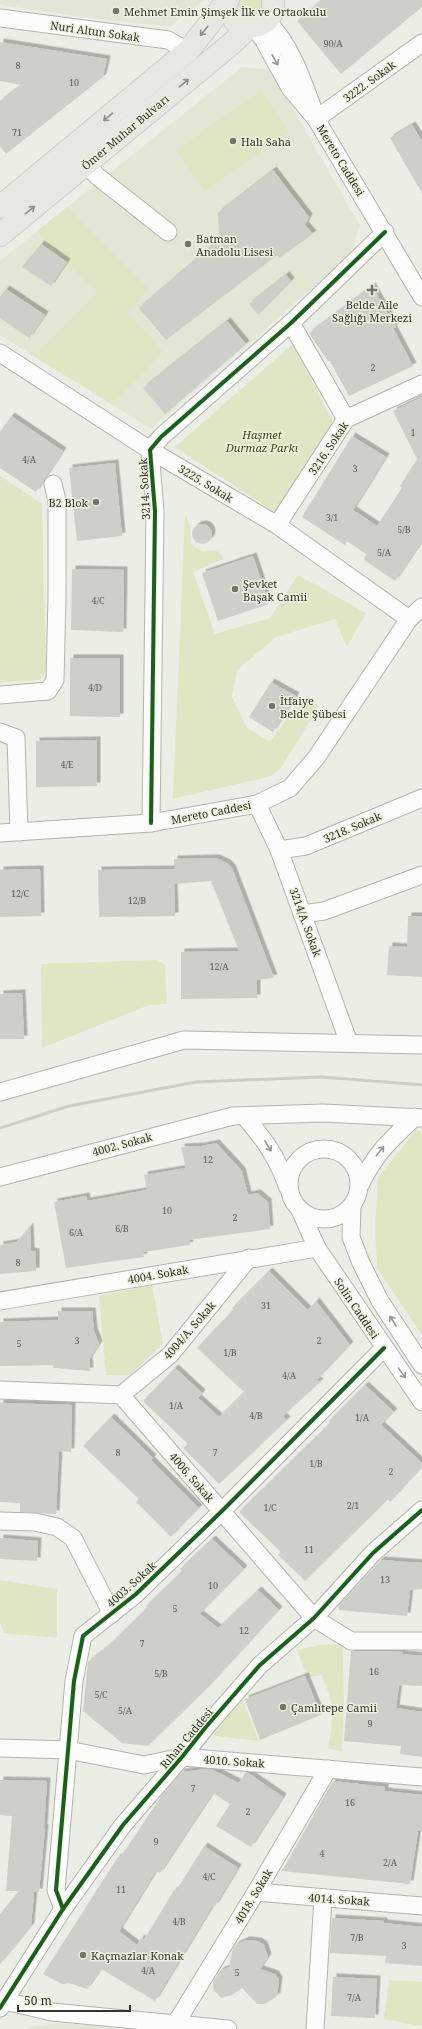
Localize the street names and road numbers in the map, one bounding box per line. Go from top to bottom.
street label: Nuri Altun Sokak [49,17,141,45]
street label: 3222. Sokak [340,56,399,105]
street label: Ömer Muhar Bulvarı [78,91,172,173]
street label: Mereto Caddesi [314,121,369,199]
street label: 3216. Sokak [305,418,352,478]
street label: 3214. Sokak [135,457,153,520]
street label: 3225. Sokak [176,461,237,506]
street label: Mereto Caddesi [170,797,253,827]
street label: 3218. Sokak [321,808,384,846]
street label: 3214/A. Sokak [287,885,326,959]
street label: 4002. Sokak [90,1129,154,1159]
street label: 4004. Sokak [126,1261,190,1287]
street label: Solin Caddesi [331,1275,383,1342]
street label: 4004/A. Sokak [160,1297,219,1362]
street label: 4006. Sokak [166,1449,218,1506]
street label: 4003. Sokak [103,1557,159,1610]
street label: Rıhan Caddesi [156,1704,216,1771]
street label: 4010. Sokak [203,1751,266,1771]
street label: 4018. Sokak [231,1865,276,1926]
street label: 4014. Sokak [308,1889,371,1909]

